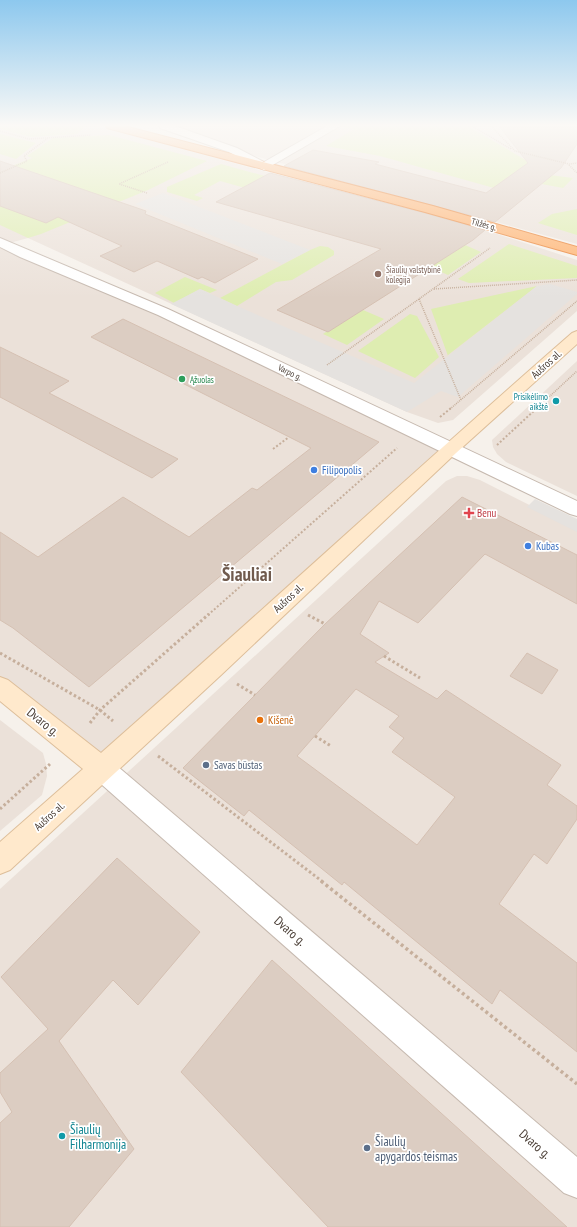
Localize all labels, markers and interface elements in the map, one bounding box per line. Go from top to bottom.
street label: Tilžės g. [470,215,498,233]
place label: Šiaulių valstybinė kolegija [386,264,441,286]
marker: Šiaulių valstybinė kolegija [373,269,383,279]
street label: Aušros al. [528,347,564,381]
street label: Varpo g. [275,361,304,383]
marker: Ąžuolas [177,374,187,384]
place label: Ąžuolas [190,374,214,385]
place label: Prisikėlimo aikštė [514,391,548,412]
marker: Prisikėlimo aikštė [551,396,561,406]
place label: Filipopolis [322,463,362,477]
marker: Filipopolis [309,465,319,475]
place label: Benu [477,506,497,520]
marker: Benu [464,508,474,518]
place label: Kubas [536,539,559,553]
marker: Kubas [523,541,533,551]
district label: Šiauliai [222,562,272,586]
street label: Aušros al. [270,580,306,616]
street label: Dvaro g. [23,704,63,740]
place label: Kišenė [268,713,294,727]
marker: Kišenė [255,715,265,725]
place label: Savas būstas [214,758,263,772]
marker: Savas būstas [201,760,211,770]
street label: Aušros al. [31,799,67,833]
street label: Dvaro g. [271,913,309,949]
place label: Šiaulių Filharmonija [70,1121,126,1153]
street label: Dvaro g. [516,1126,554,1162]
marker: Šiaulių Filharmonija [57,1131,67,1141]
place label: Šiaulių apygardos teismas [375,1133,458,1165]
marker: Šiaulių apygardos teismas [362,1143,372,1153]

